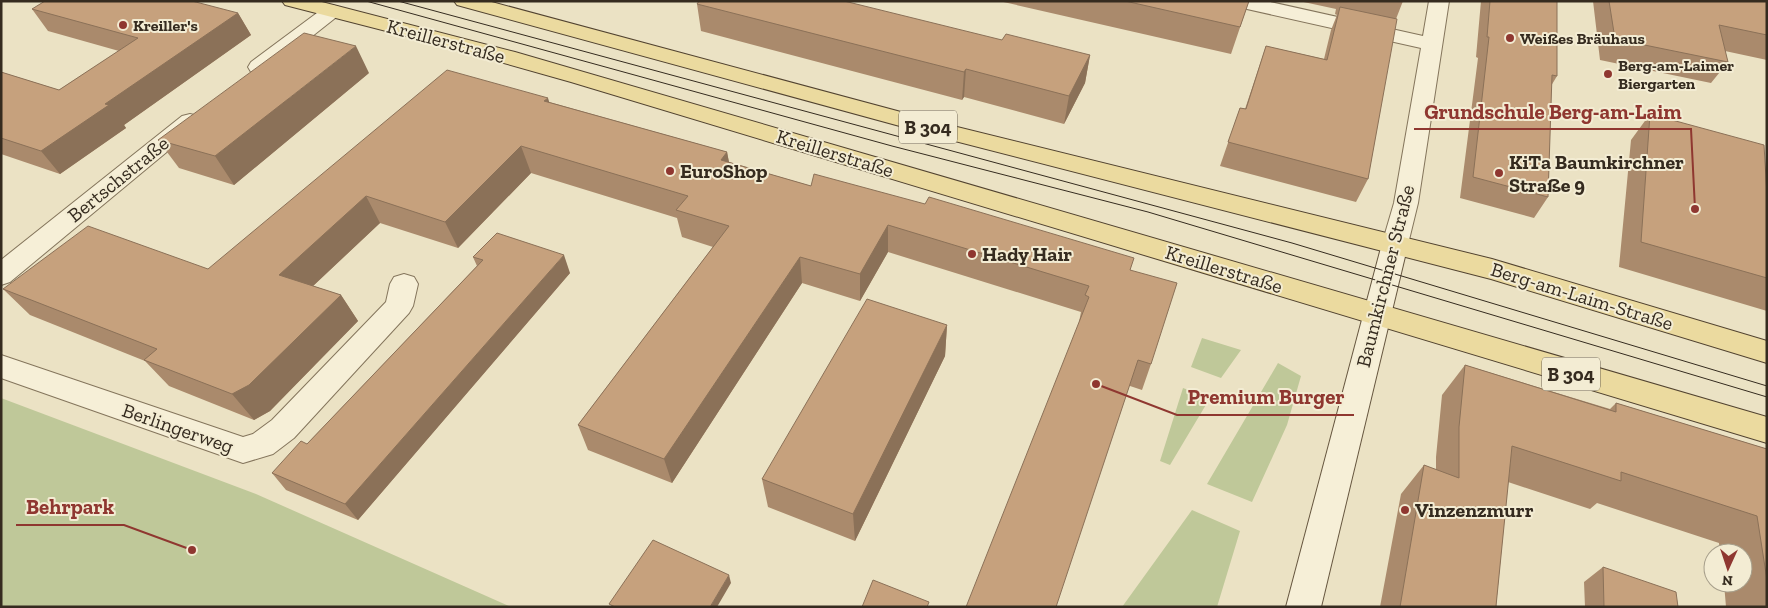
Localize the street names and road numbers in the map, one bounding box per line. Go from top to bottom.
street label: Kreillerstraße [384,14,508,68]
road number: B 304 [899,110,957,144]
street label: Kreillerstraße [773,124,897,182]
street label: Bertschstraße [63,131,173,227]
street label: Baumkirchner Straße [1351,182,1419,370]
street label: Kreillerstraße [1162,240,1286,298]
street label: Berg-am-Laim-Straße [1488,257,1676,335]
road number: B 304 [1542,358,1600,390]
street label: Berlingerweg [119,398,237,458]

